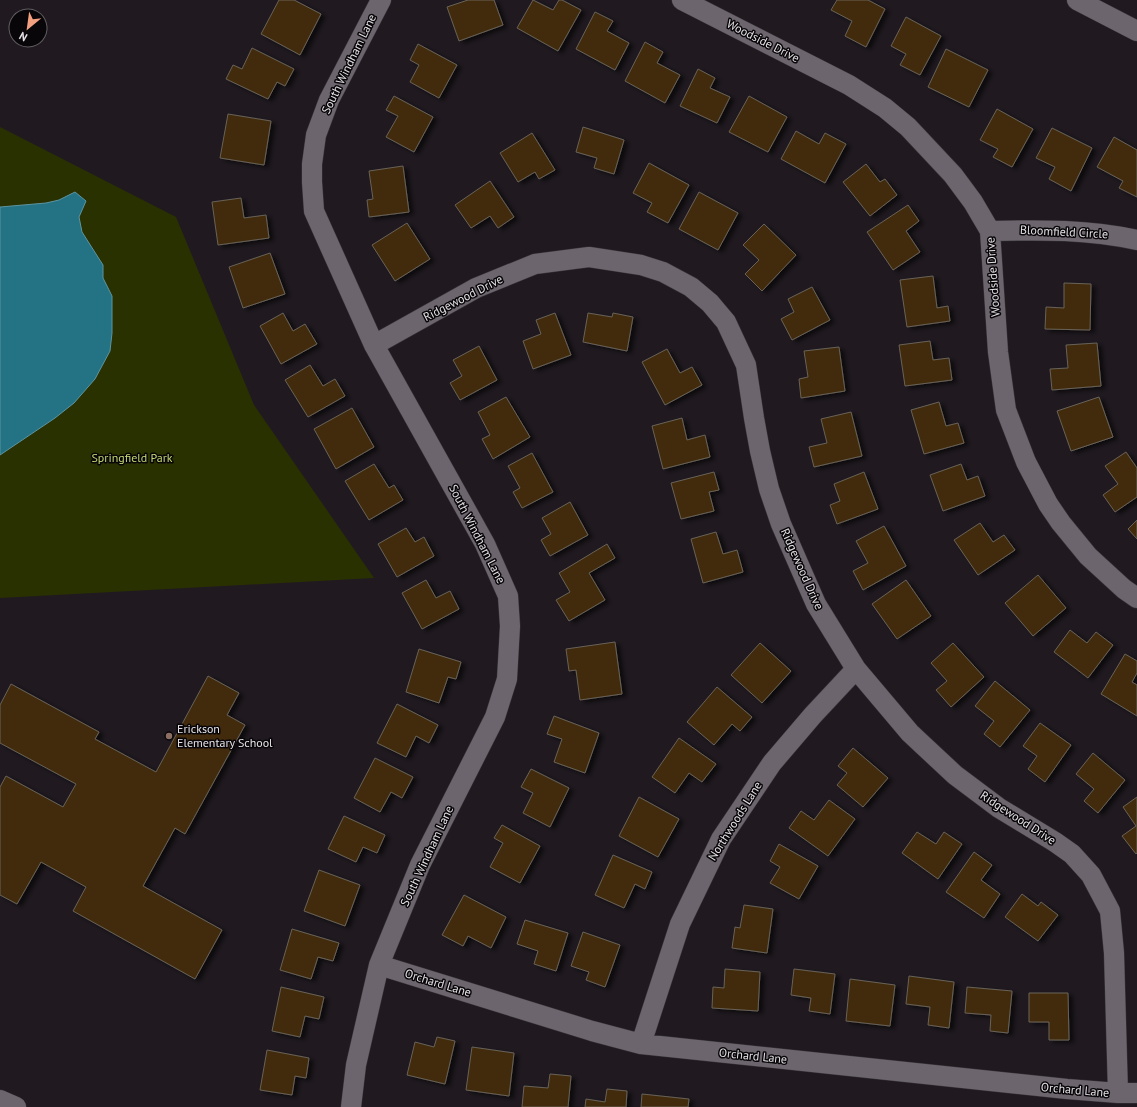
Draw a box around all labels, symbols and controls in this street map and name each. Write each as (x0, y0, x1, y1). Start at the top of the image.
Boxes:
north arrow (8, 8, 48, 48)
street label: South Windham Lane (318, 11, 379, 116)
street label: Woodside Drive (724, 16, 802, 65)
text: N (17, 29, 30, 45)
street label: Bloomfield Circle (1020, 222, 1108, 241)
street label: Woodside Drive (982, 237, 1003, 317)
street label: Ridgewood Drive (420, 271, 505, 324)
park label: Springfield Park (92, 450, 173, 465)
street label: South Windham Lane (446, 482, 509, 586)
street label: Ridgewood Drive (778, 526, 827, 612)
place label: Erickson Elementary School (177, 721, 273, 750)
marker: Erickson Elementary School (164, 731, 174, 741)
street label: Northwoods Lane (704, 778, 765, 863)
street label: Ridgewood Drive (978, 788, 1059, 848)
street label: South Windham Lane (397, 803, 456, 908)
street label: Orchard Lane (403, 965, 473, 1000)
street label: Orchard Lane (718, 1044, 788, 1067)
street label: Orchard Lane (1040, 1079, 1110, 1100)

